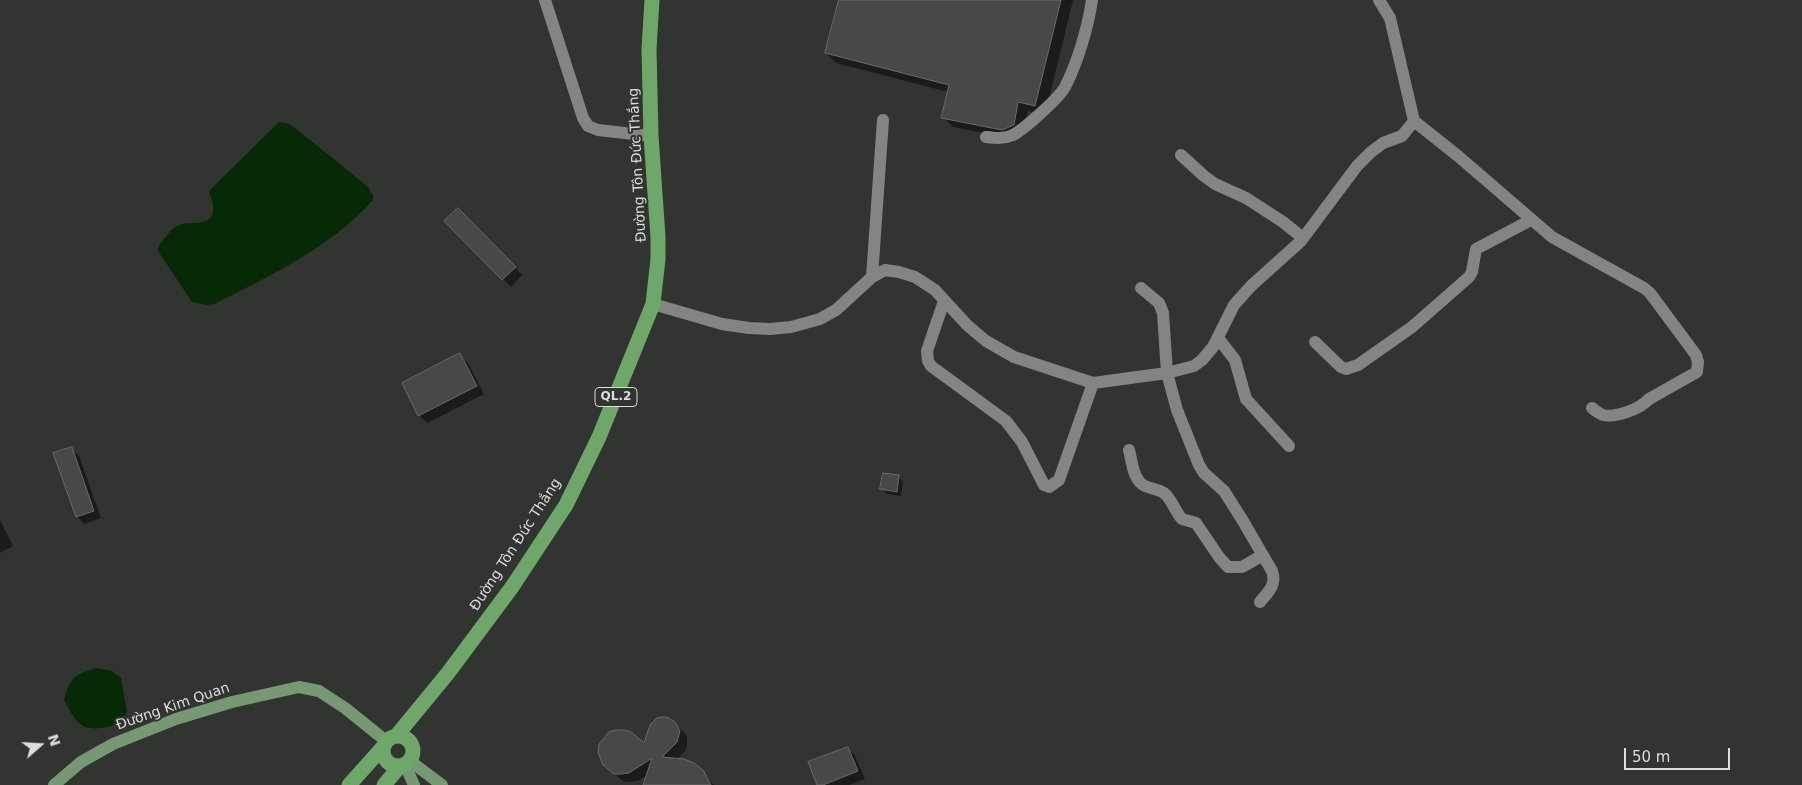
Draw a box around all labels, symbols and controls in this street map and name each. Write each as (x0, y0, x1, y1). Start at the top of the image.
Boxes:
street label: Đường Tôn Đức Thắng (626, 87, 650, 243)
road number: QL.2 (595, 388, 637, 407)
street label: Đường Tôn Đức Thắng (467, 476, 565, 614)
street label: Đường Kim Quan (114, 680, 232, 734)
north arrow (15, 720, 65, 770)
text: N (45, 732, 64, 748)
scale bar (1627, 738, 1733, 770)
text: 50 m (1632, 748, 1670, 766)

